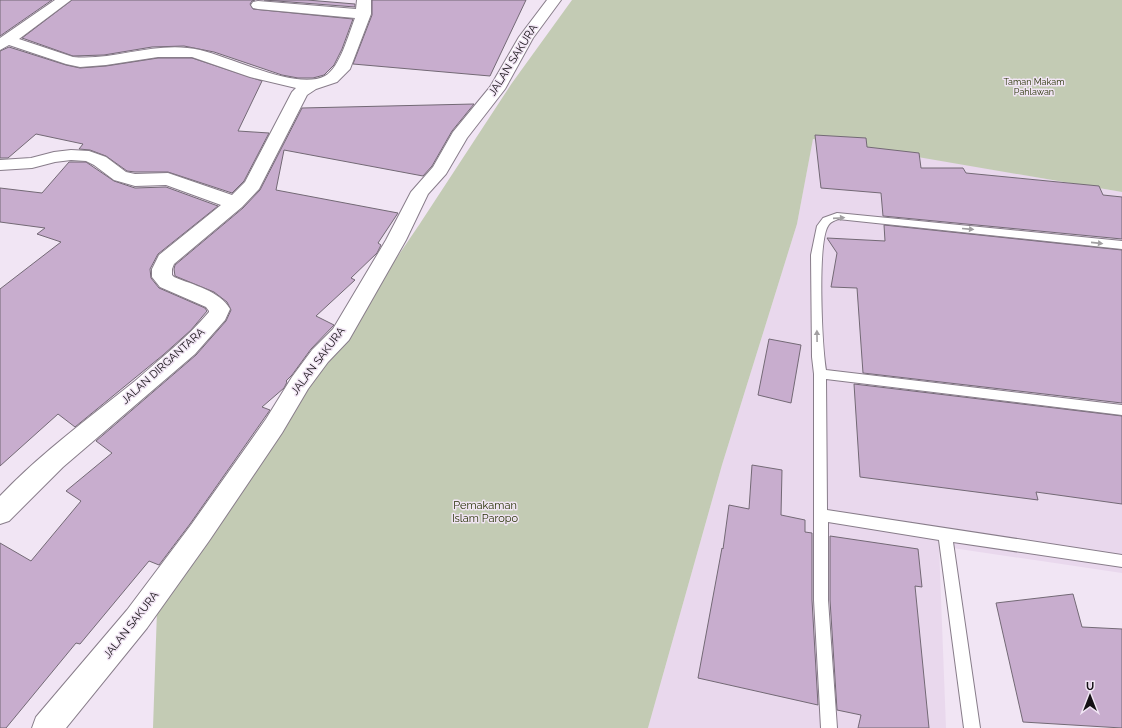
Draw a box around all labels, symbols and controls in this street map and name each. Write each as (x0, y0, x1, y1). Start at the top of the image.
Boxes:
street label: JALAN SAKURA (486, 21, 540, 98)
park label: Taman Makam Pahlawan (1004, 77, 1064, 97)
one-way arrow (833, 214, 845, 221)
one-way arrow (962, 226, 974, 232)
one-way arrow (1091, 240, 1103, 246)
street label: JALAN SAKURA (288, 324, 348, 398)
street label: JALAN DIRGANTARA (119, 325, 208, 407)
one-way arrow (814, 329, 820, 342)
park label: Pemakaman Islam Paropo (452, 499, 519, 525)
street label: JALAN SAKURA (101, 588, 162, 661)
north arrow (1070, 676, 1110, 716)
text: U (1086, 680, 1094, 693)

